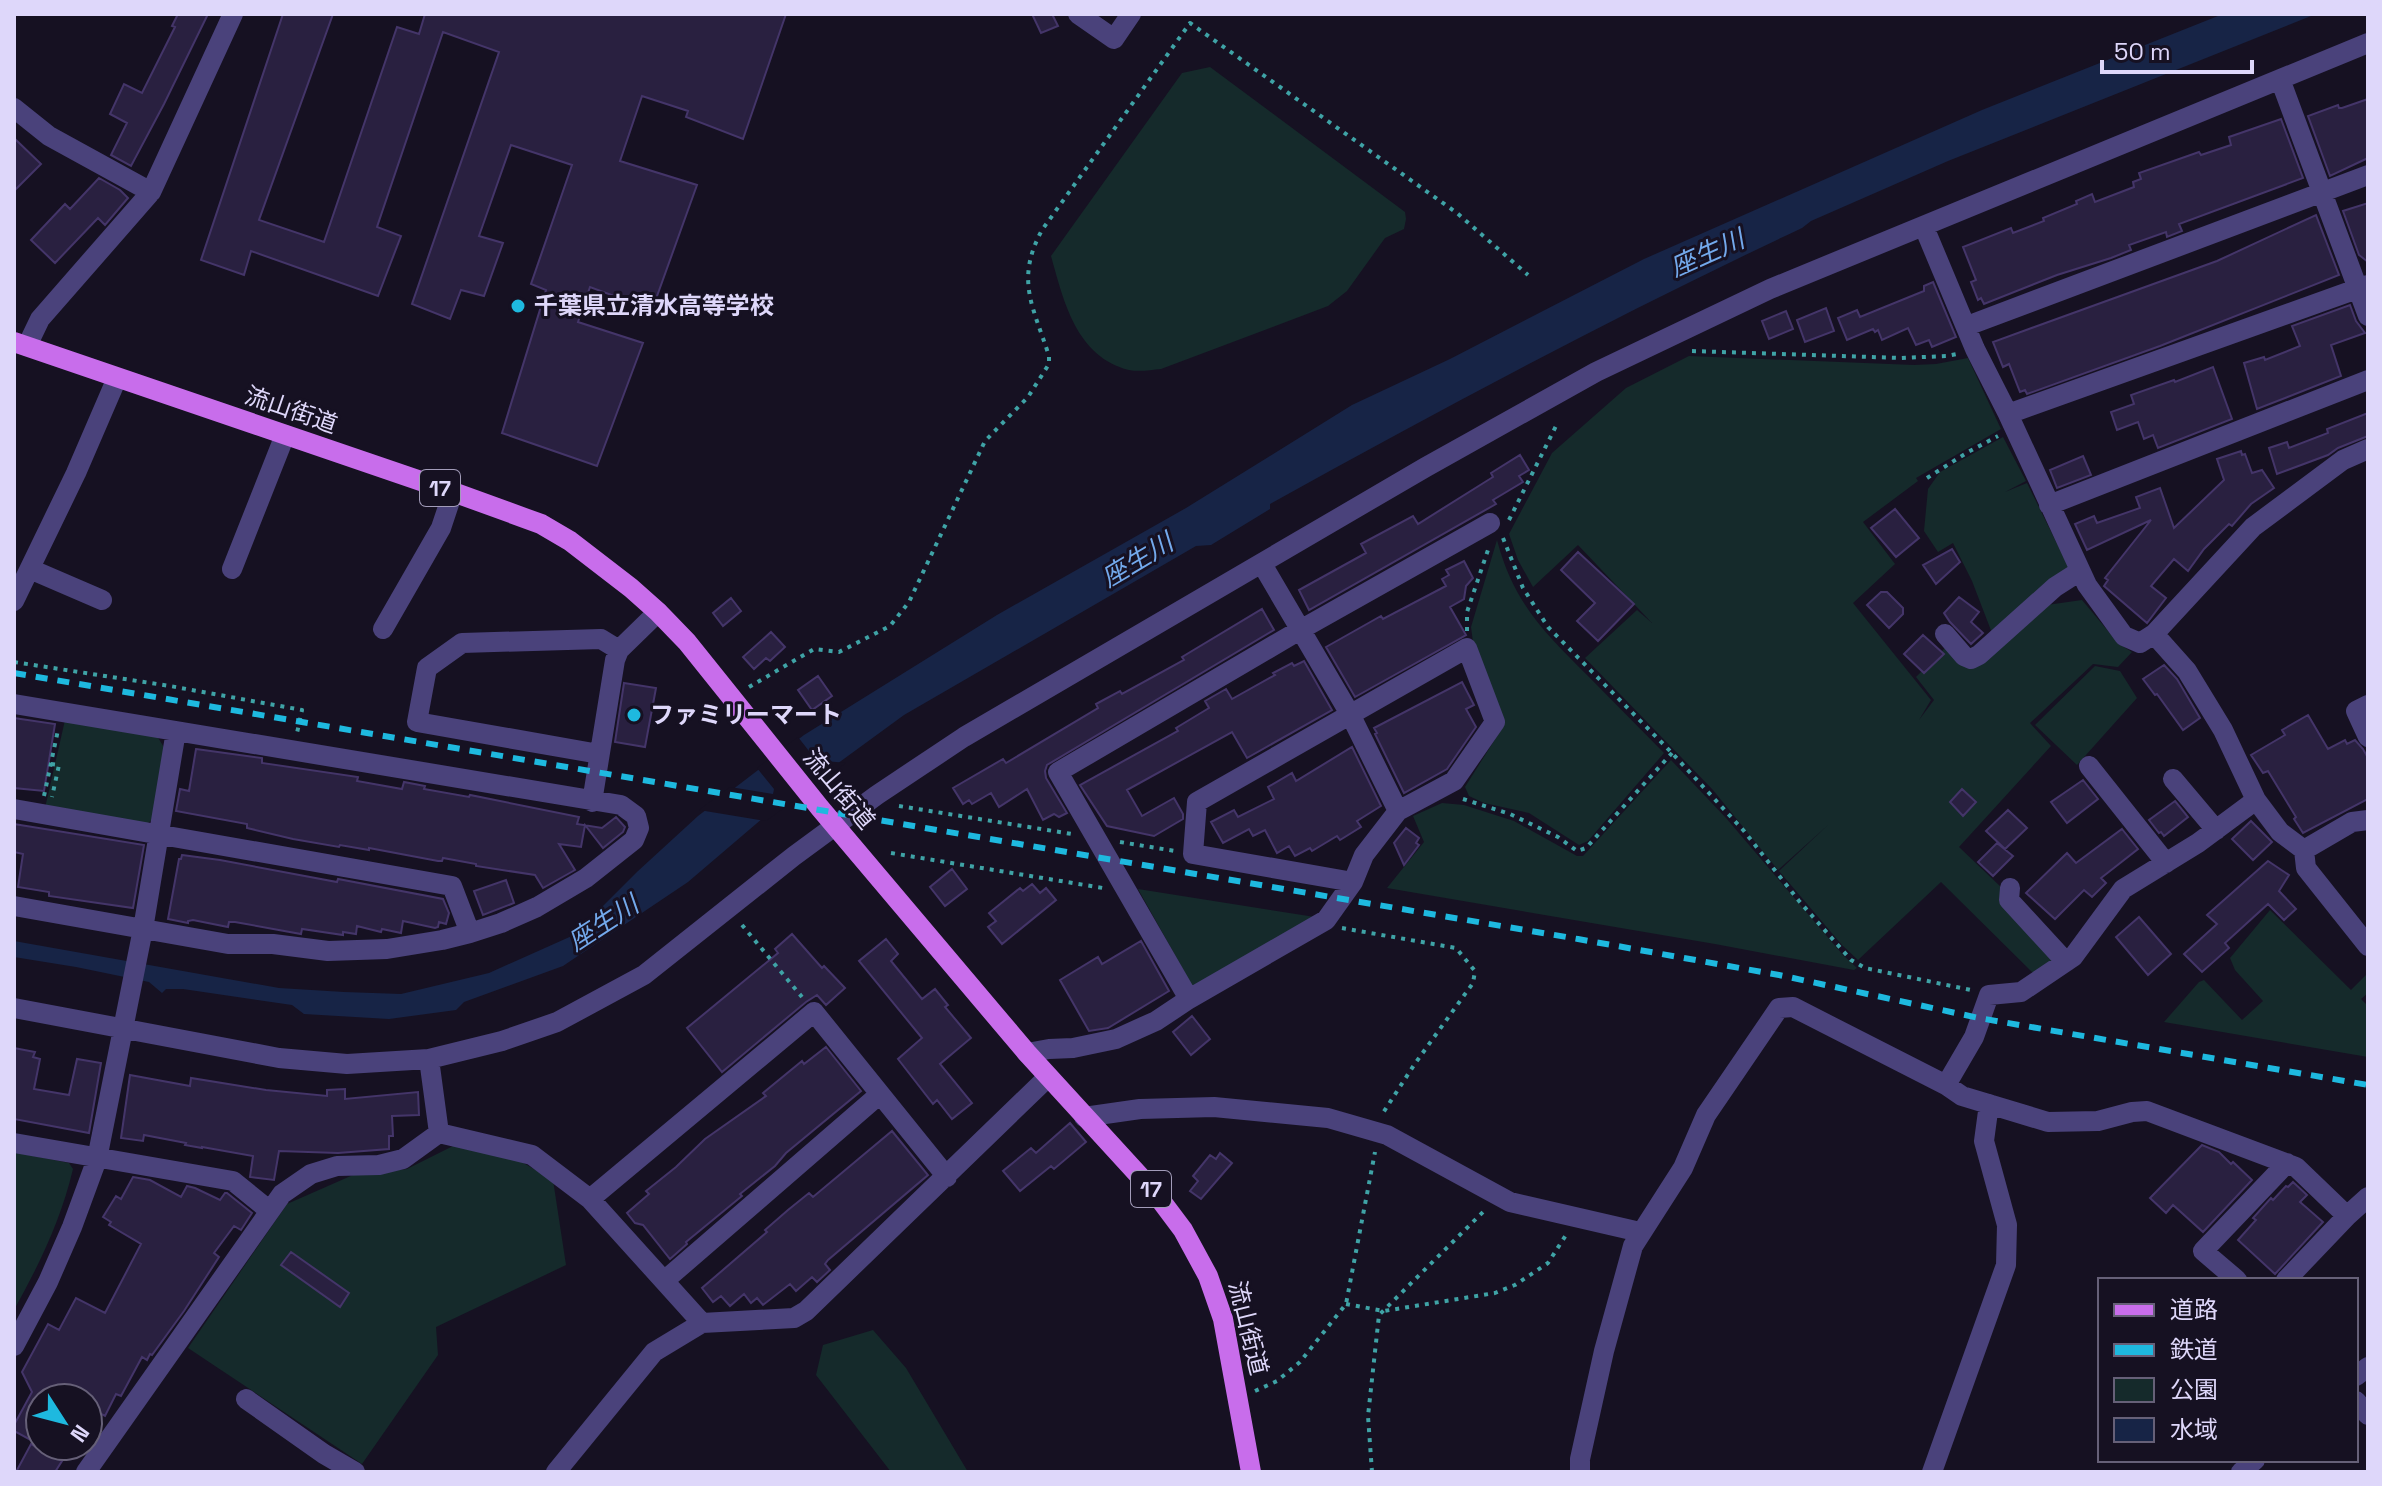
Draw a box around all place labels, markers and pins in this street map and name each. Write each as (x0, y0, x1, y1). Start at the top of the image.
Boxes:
place label: 千葉県立清水高等学校 (534, 290, 774, 321)
marker: 千葉県立清水高等学校 (509, 297, 527, 315)
place label: ファミリーマート (650, 699, 842, 730)
marker: ファミリーマート (625, 706, 643, 724)

